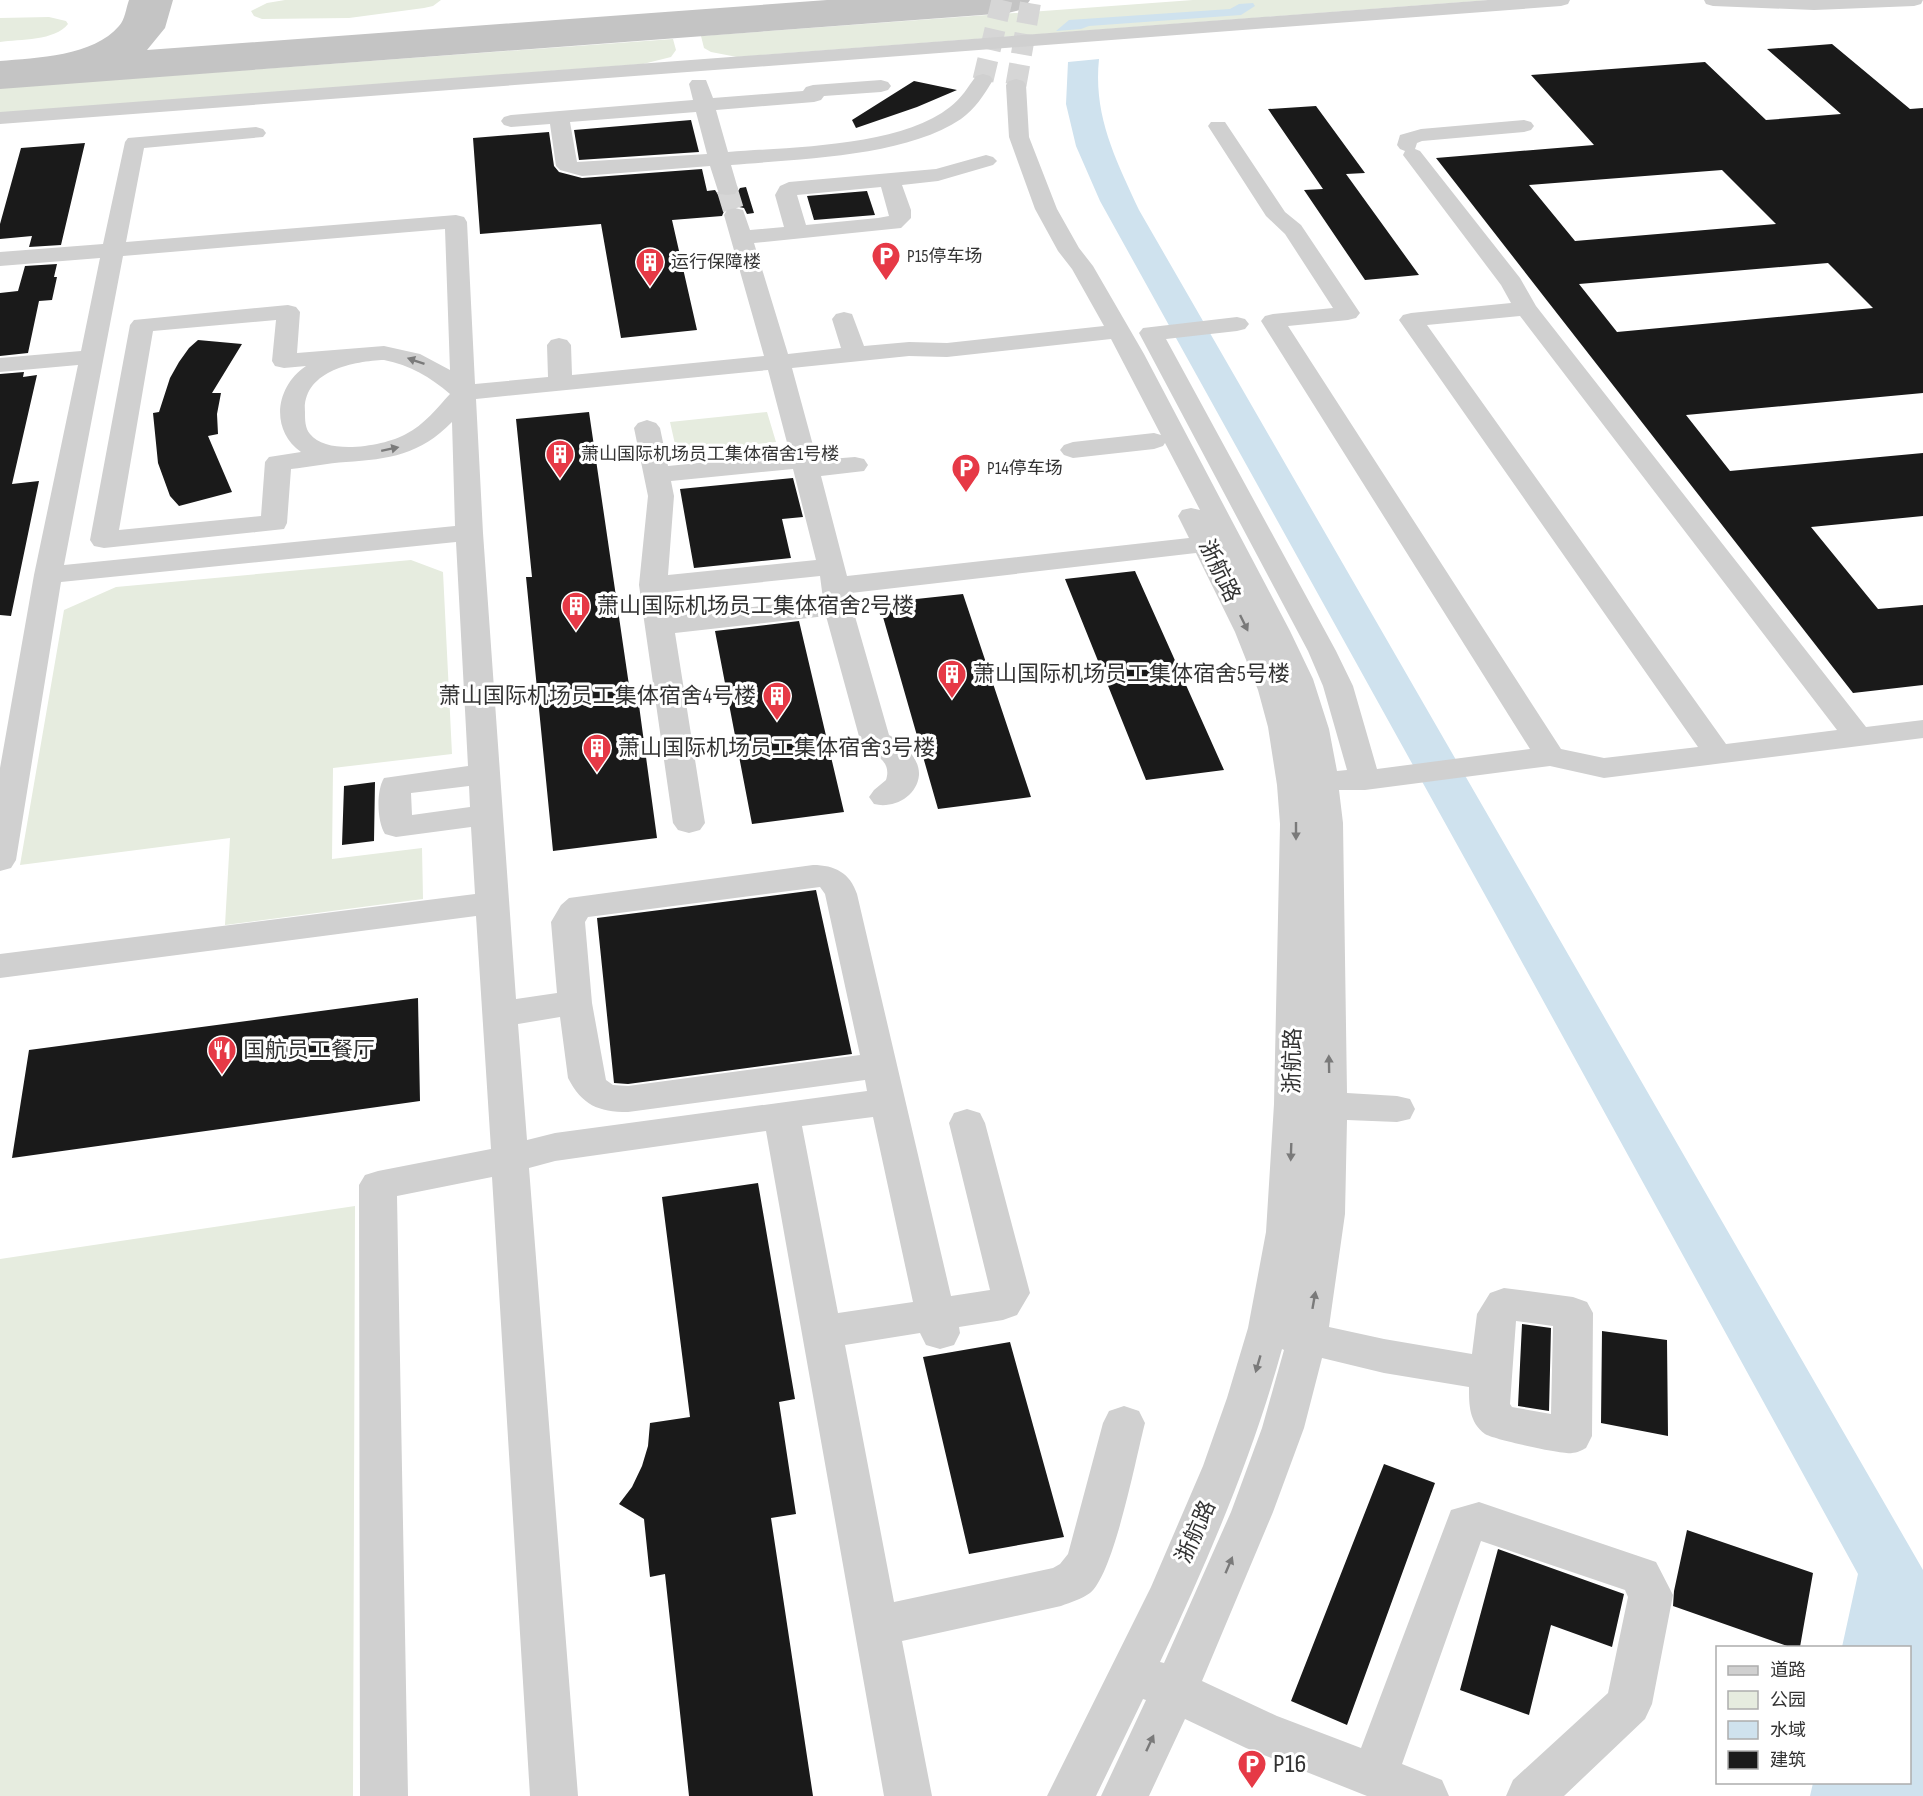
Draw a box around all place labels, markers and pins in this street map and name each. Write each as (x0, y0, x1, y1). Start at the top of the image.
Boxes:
parking icon: P15停车场 (870, 240, 902, 282)
building icon: 运行保障楼 (634, 246, 666, 288)
place label: P15停车场 (907, 246, 983, 267)
place label: 运行保障楼 (671, 252, 761, 273)
building icon: 萧山国际机场员工集体宿舍1号楼 (544, 438, 576, 480)
place label: 萧山国际机场员工集体宿舍1号楼 (581, 444, 839, 465)
parking icon: P14停车场 (950, 452, 982, 494)
place label: P14停车场 (987, 458, 1063, 479)
building icon: 萧山国际机场员工集体宿舍2号楼 (560, 590, 592, 632)
place label: 萧山国际机场员工集体宿舍2号楼 (597, 593, 914, 620)
building icon: 萧山国际机场员工集体宿舍5号楼 (936, 658, 968, 700)
place label: 萧山国际机场员工集体宿舍5号楼 (973, 661, 1290, 688)
building icon: 萧山国际机场员工集体宿舍4号楼 (761, 680, 793, 722)
place label: 萧山国际机场员工集体宿舍4号楼 (439, 683, 756, 710)
building icon: 萧山国际机场员工集体宿舍3号楼 (581, 732, 613, 774)
place label: 萧山国际机场员工集体宿舍3号楼 (618, 735, 935, 762)
restaurant icon: 国航员工餐厅 (206, 1034, 238, 1076)
place label: 国航员工餐厅 (243, 1037, 375, 1064)
parking icon: P16 (1236, 1748, 1268, 1790)
place label: P16 (1273, 1748, 1306, 1780)

